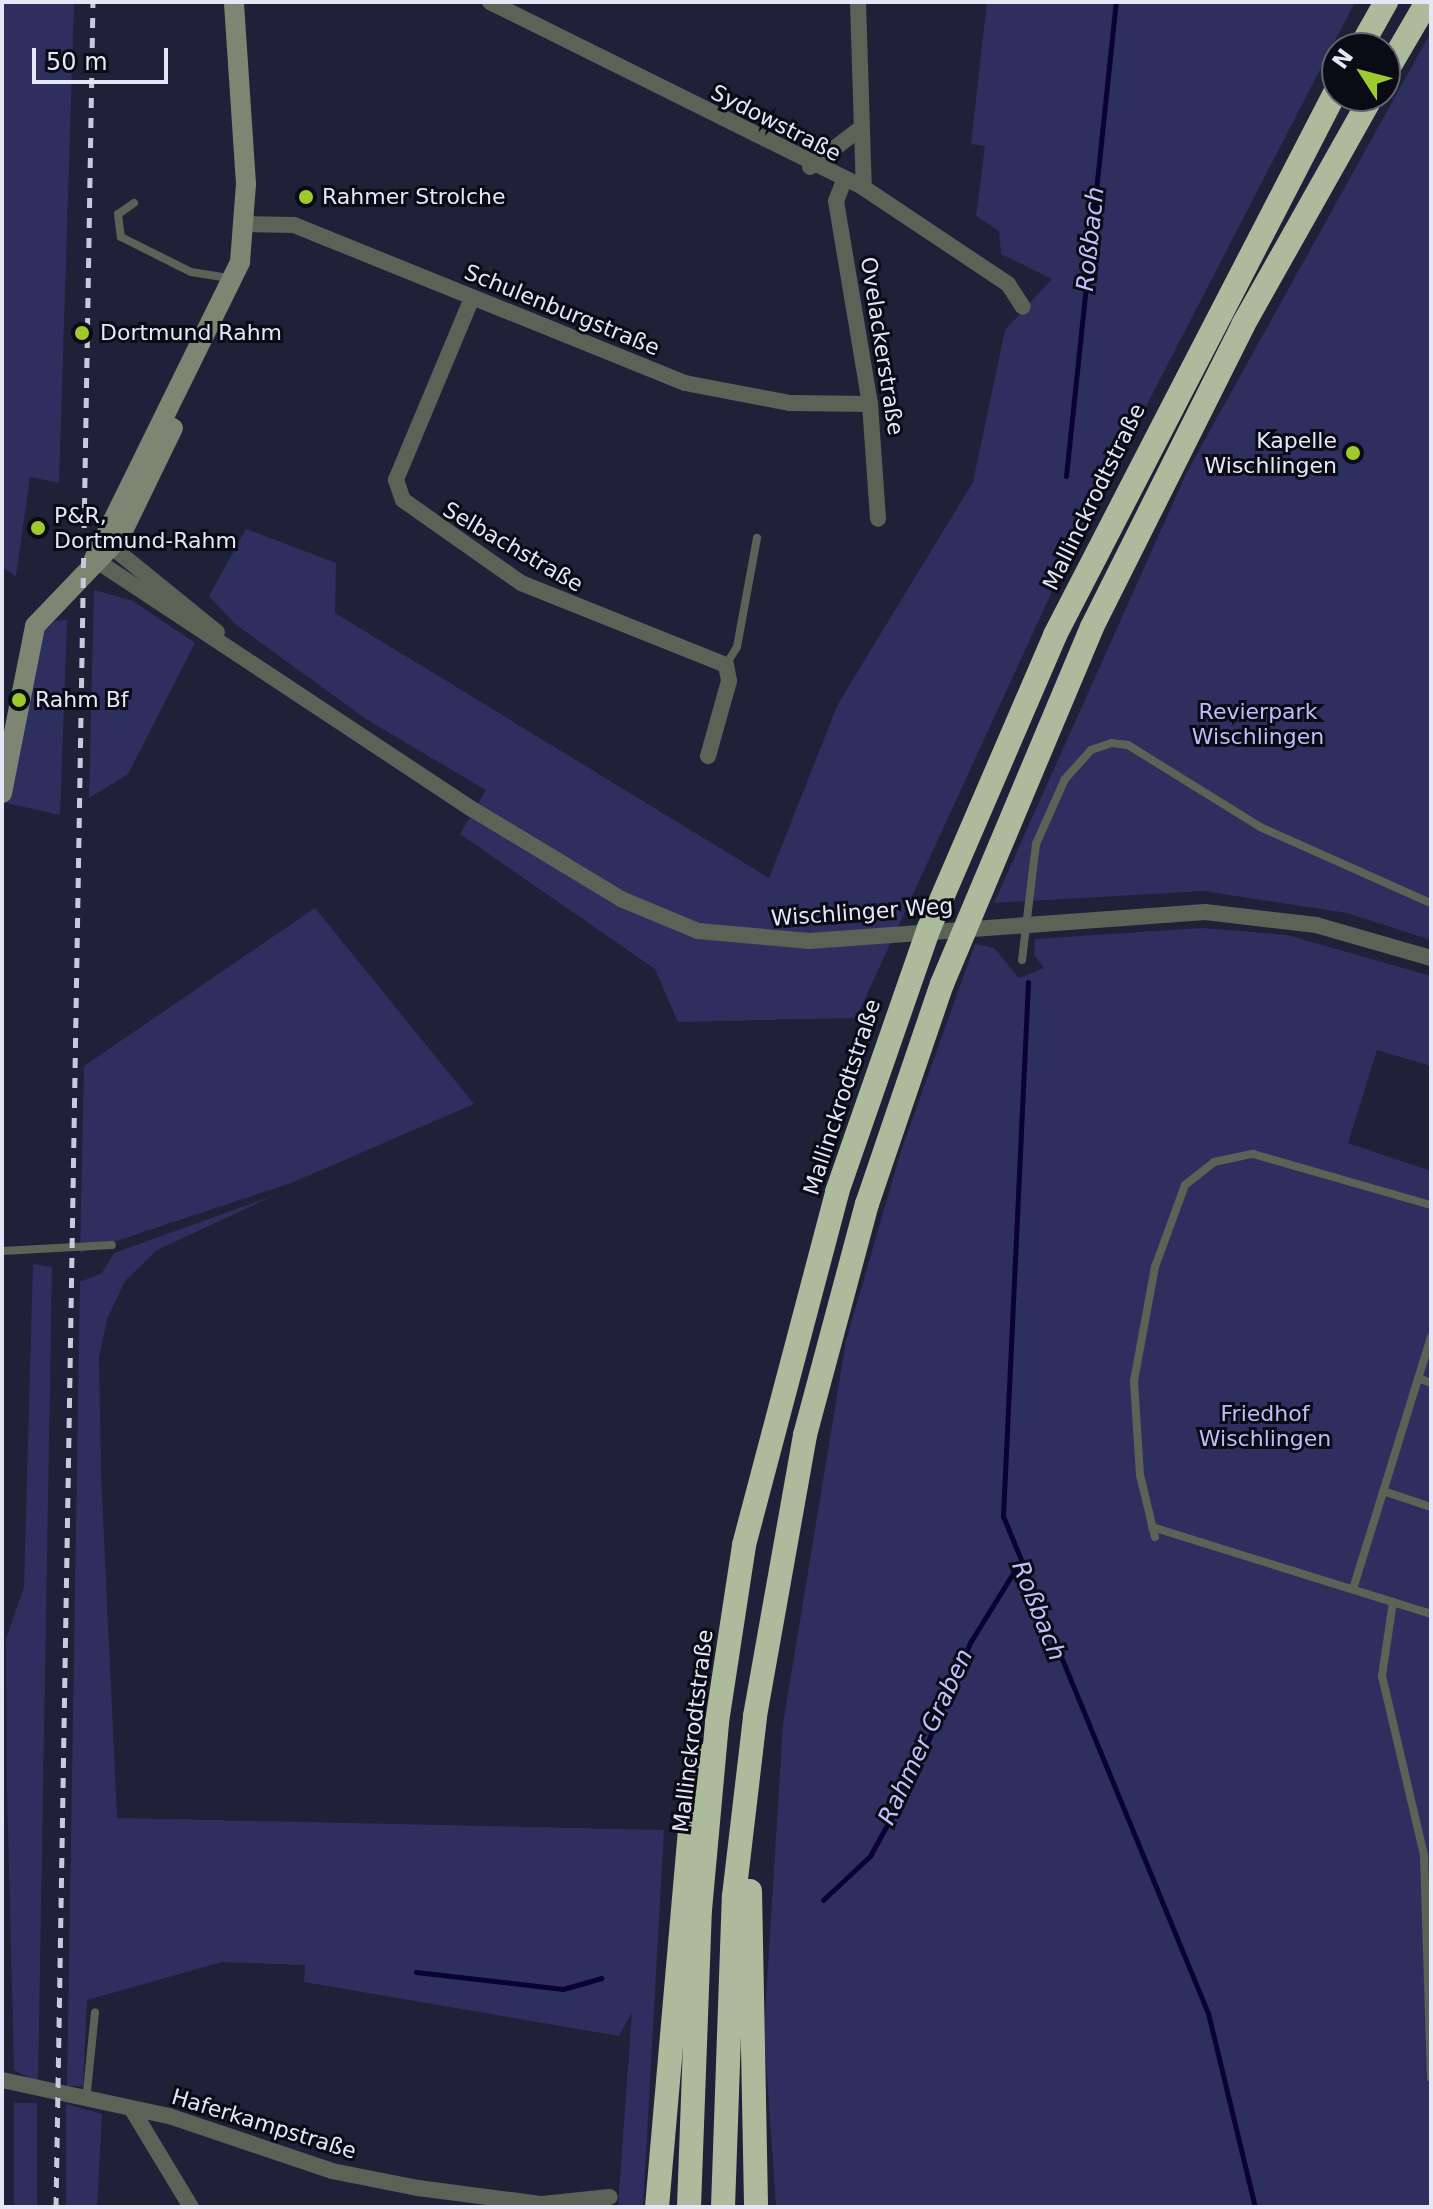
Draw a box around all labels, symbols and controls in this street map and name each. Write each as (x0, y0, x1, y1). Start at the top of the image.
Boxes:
scale bar (36, 32, 172, 82)
north arrow (1321, 32, 1401, 112)
text: N (1327, 44, 1358, 74)
text: 50 m (46, 48, 108, 76)
street label: Sydowstraße (707, 79, 845, 167)
place label: Rahmer Strolche (322, 184, 506, 210)
water label: Roßbach (1071, 185, 1111, 293)
marker: Rahmer Strolche (297, 188, 315, 206)
street label: Ovelackerstraße (855, 255, 909, 437)
street label: Schulenburgstraße (461, 259, 663, 361)
place label: Dortmund Rahm (100, 320, 282, 346)
marker: Dortmund Rahm (71, 322, 93, 344)
street label: Mallinckrodtstraße (1037, 399, 1151, 595)
place label: Kapelle Wischlingen (1205, 427, 1337, 478)
marker: Kapelle Wischlingen (1344, 444, 1362, 462)
street label: Selbachstraße (438, 496, 588, 598)
place label: P&R, Dortmund-Rahm (54, 502, 237, 554)
marker: P&R, Dortmund-Rahm (29, 519, 47, 537)
place label: Rahm Bf (35, 687, 128, 713)
marker: Rahm Bf (10, 691, 28, 709)
park label: Revierpark Wischlingen (1192, 698, 1324, 750)
street label: Wischlinger Weg (770, 892, 954, 932)
street label: Mallinckrodtstraße (798, 996, 886, 1198)
park label: Friedhof Wischlingen (1199, 1400, 1331, 1452)
water label: Roßbach (1005, 1557, 1071, 1665)
street label: Mallinckrodtstraße (667, 1628, 719, 1834)
water label: Rahmer Graben (873, 1645, 979, 1829)
street label: Haferkampstraße (169, 2083, 359, 2165)

